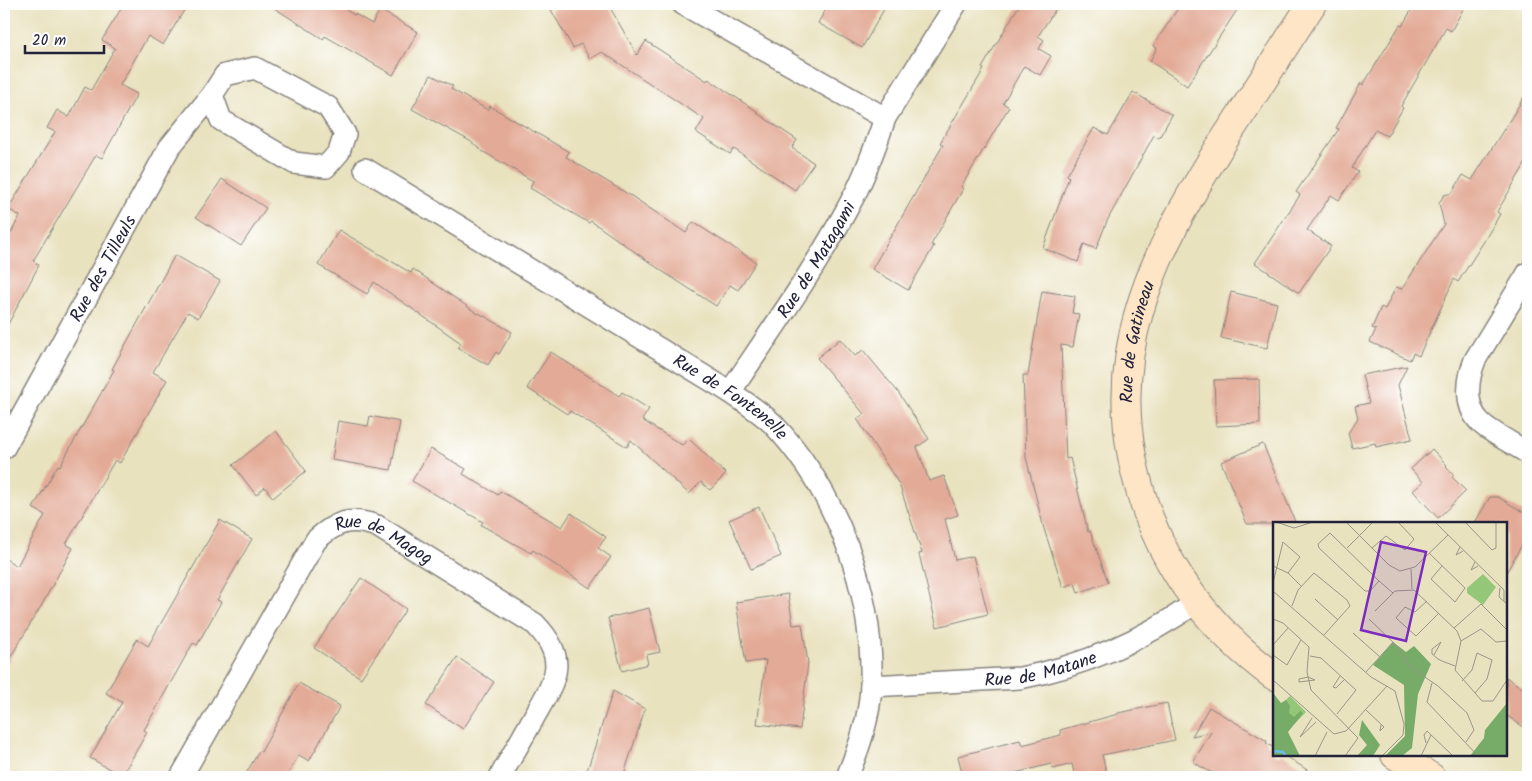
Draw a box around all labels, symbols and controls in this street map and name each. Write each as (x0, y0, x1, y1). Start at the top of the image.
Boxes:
scale bar (25, 22, 104, 54)
text: 20 m (32, 29, 66, 53)
street label: Rue de Matagami (771, 196, 865, 325)
street label: Rue des Tilleuls (63, 210, 145, 328)
street label: Rue de Gatineau (1113, 277, 1164, 403)
street label: Rue de Fontenelle (667, 347, 794, 447)
street label: Rue de Magog (331, 508, 438, 573)
inset map (1273, 522, 1507, 756)
street label: Rue de Matane (984, 644, 1102, 696)

